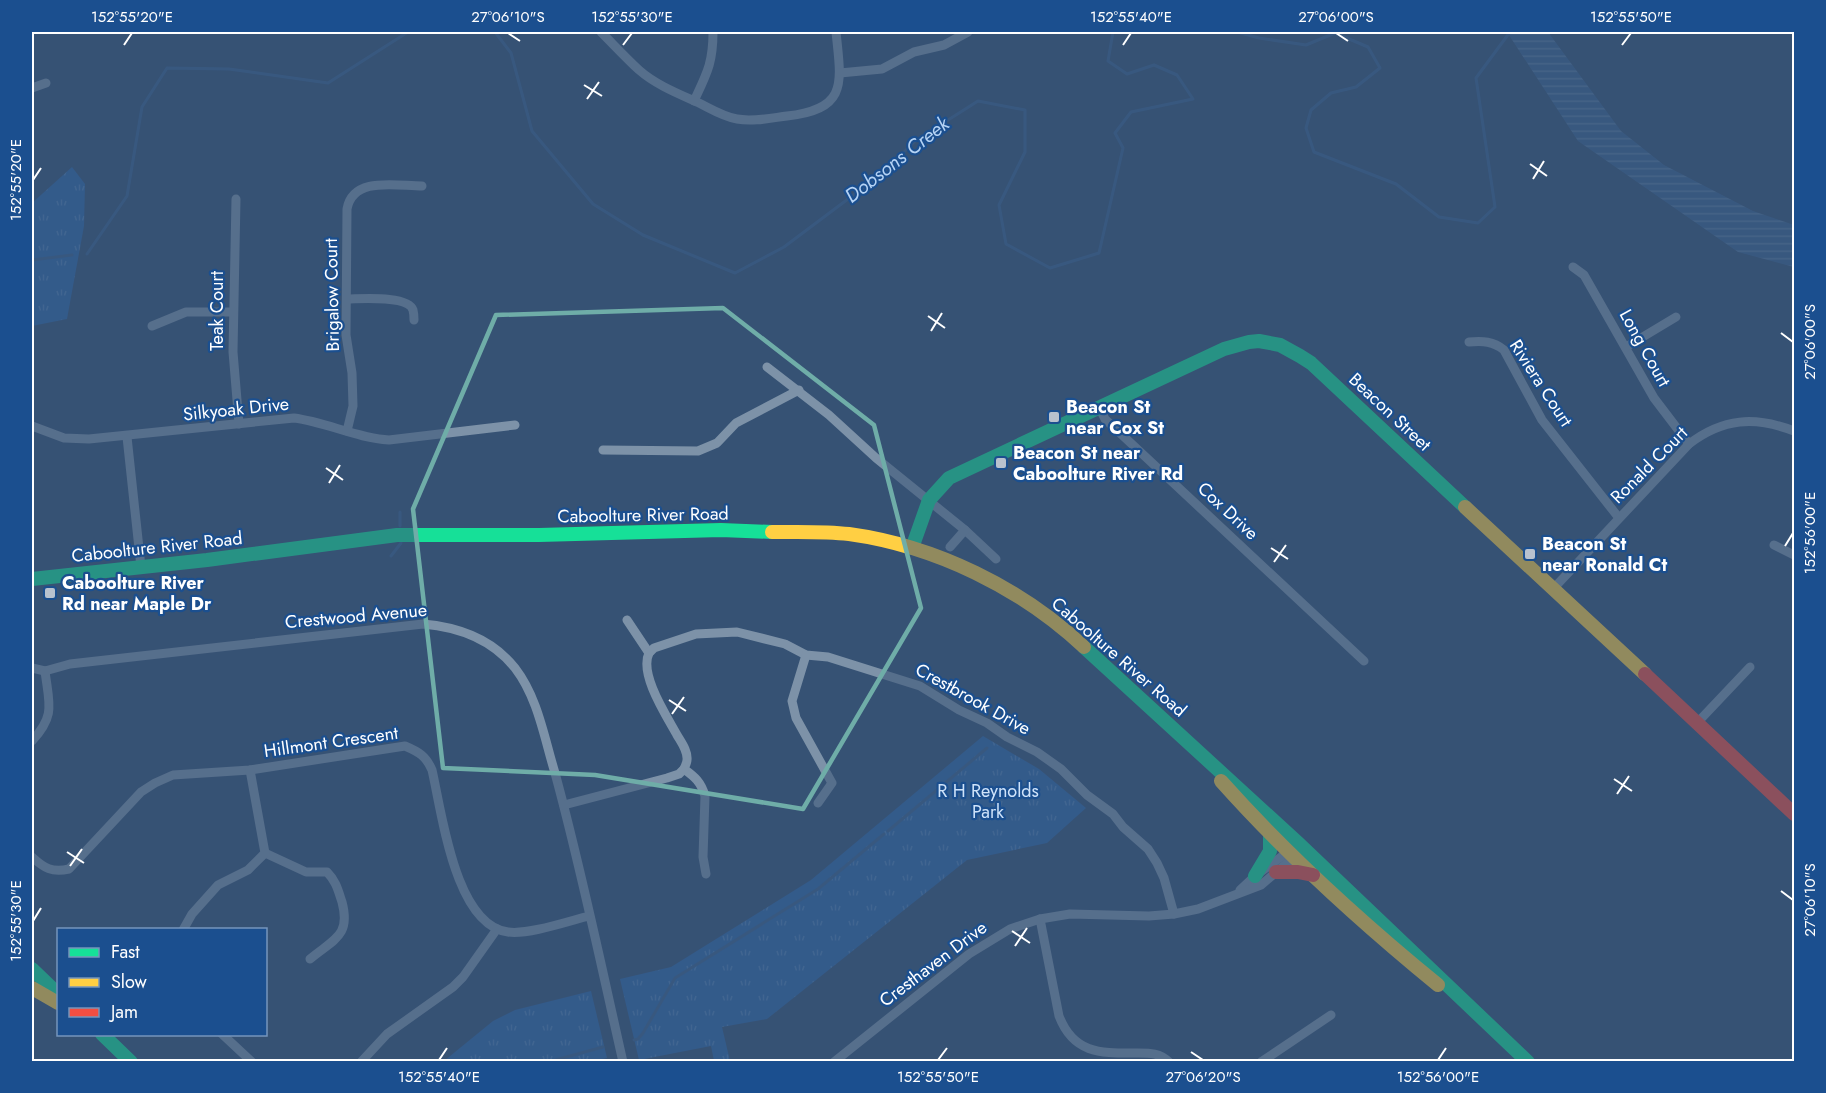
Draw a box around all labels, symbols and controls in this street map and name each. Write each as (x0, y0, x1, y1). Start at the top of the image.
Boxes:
text: 152°55'20"E (91, 6, 173, 28)
text: 27°06'10"S (471, 6, 545, 28)
text: 152°55'30"E (591, 6, 673, 28)
text: 152°55'40"E (1090, 6, 1172, 28)
text: 27°06'00"S (1298, 6, 1374, 28)
text: 152°55'50"E (1590, 6, 1672, 28)
water label: Dobsons Creek (839, 109, 957, 210)
text: 152°55'20"E (5, 139, 27, 221)
street label: Brigalow Court (318, 237, 346, 352)
street label: Teak Court (204, 270, 230, 351)
street label: Long Court (1613, 304, 1677, 392)
text: 27°06'00"S (1799, 304, 1821, 380)
street label: Riviera Court (1503, 334, 1579, 432)
street label: Beacon Street (1343, 367, 1437, 458)
street label: Silkyoak Drive (182, 391, 290, 427)
place label: Beacon St near Cox St (1066, 394, 1164, 441)
marker: Beacon St near Cox St (1047, 410, 1061, 424)
street label: Ronald Court (1604, 420, 1694, 510)
place label: Beacon St near Caboolture River Rd (1013, 440, 1183, 487)
marker: Beacon St near Caboolture River Rd (994, 456, 1008, 470)
street label: Cox Drive (1192, 476, 1264, 546)
text: 152°56'00"E (1799, 492, 1821, 574)
street label: Caboolture River Road (557, 501, 729, 529)
street label: Caboolture River Road (70, 525, 244, 569)
place label: Beacon St near Ronald Ct (1542, 531, 1667, 578)
marker: Beacon St near Ronald Ct (1523, 547, 1537, 561)
place label: Caboolture River Rd near Maple Dr (62, 570, 212, 617)
marker: Caboolture River Rd near Maple Dr (43, 586, 57, 600)
street label: Caboolture River Road (1046, 591, 1192, 723)
street label: Crestwood Avenue (284, 597, 428, 635)
street label: Crestbrook Drive (911, 657, 1035, 741)
street label: Hillmont Crescent (262, 720, 400, 764)
park label: R H Reynolds Park (937, 778, 1039, 825)
text: 27°06'10"S (1799, 863, 1821, 937)
text: 152°55'30"E (5, 880, 27, 962)
street label: Cresthaven Drive (874, 915, 992, 1013)
legend (57, 928, 267, 1036)
text: Fast (111, 939, 140, 965)
text: Slow (111, 969, 148, 995)
text: Jam (109, 999, 138, 1025)
text: 152°55'40"E (398, 1066, 480, 1088)
text: 152°55'50"E (897, 1066, 979, 1088)
text: 27°06'20"S (1165, 1066, 1241, 1088)
text: 152°56'00"E (1397, 1066, 1479, 1088)

